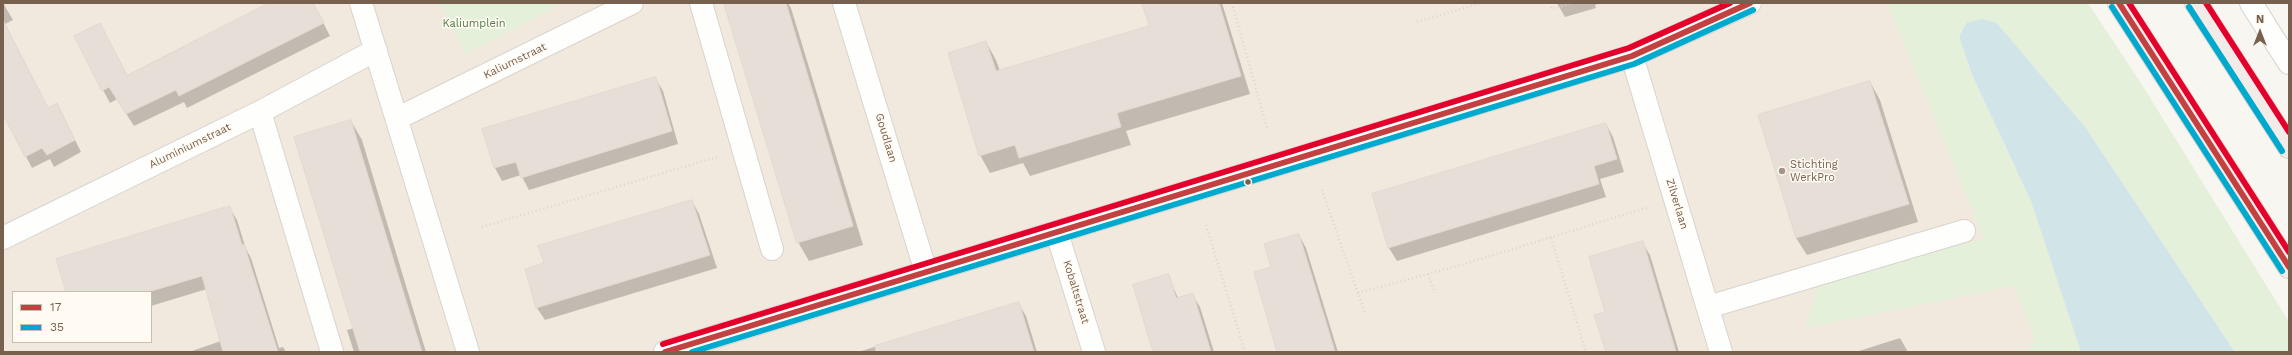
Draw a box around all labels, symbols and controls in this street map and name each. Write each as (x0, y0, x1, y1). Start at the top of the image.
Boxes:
north arrow (2240, 12, 2280, 52)
text: N (2256, 13, 2264, 26)
park label: Kaliumplein (442, 17, 506, 31)
street label: Kaliumstraat (481, 40, 549, 82)
street label: Goudlaan (872, 112, 900, 164)
street label: Aluminiumstraat (147, 120, 233, 172)
place label: Stichting WerkPro (1790, 158, 1838, 184)
marker: Stichting WerkPro (1777, 166, 1787, 176)
unlabelled marker (1243, 177, 1253, 187)
street label: Zilverlaan (1663, 177, 1691, 231)
street label: Kobaltstraat (1060, 259, 1092, 325)
legend (12, 291, 152, 343)
text: 17 (50, 300, 61, 314)
text: 35 (50, 320, 64, 334)

